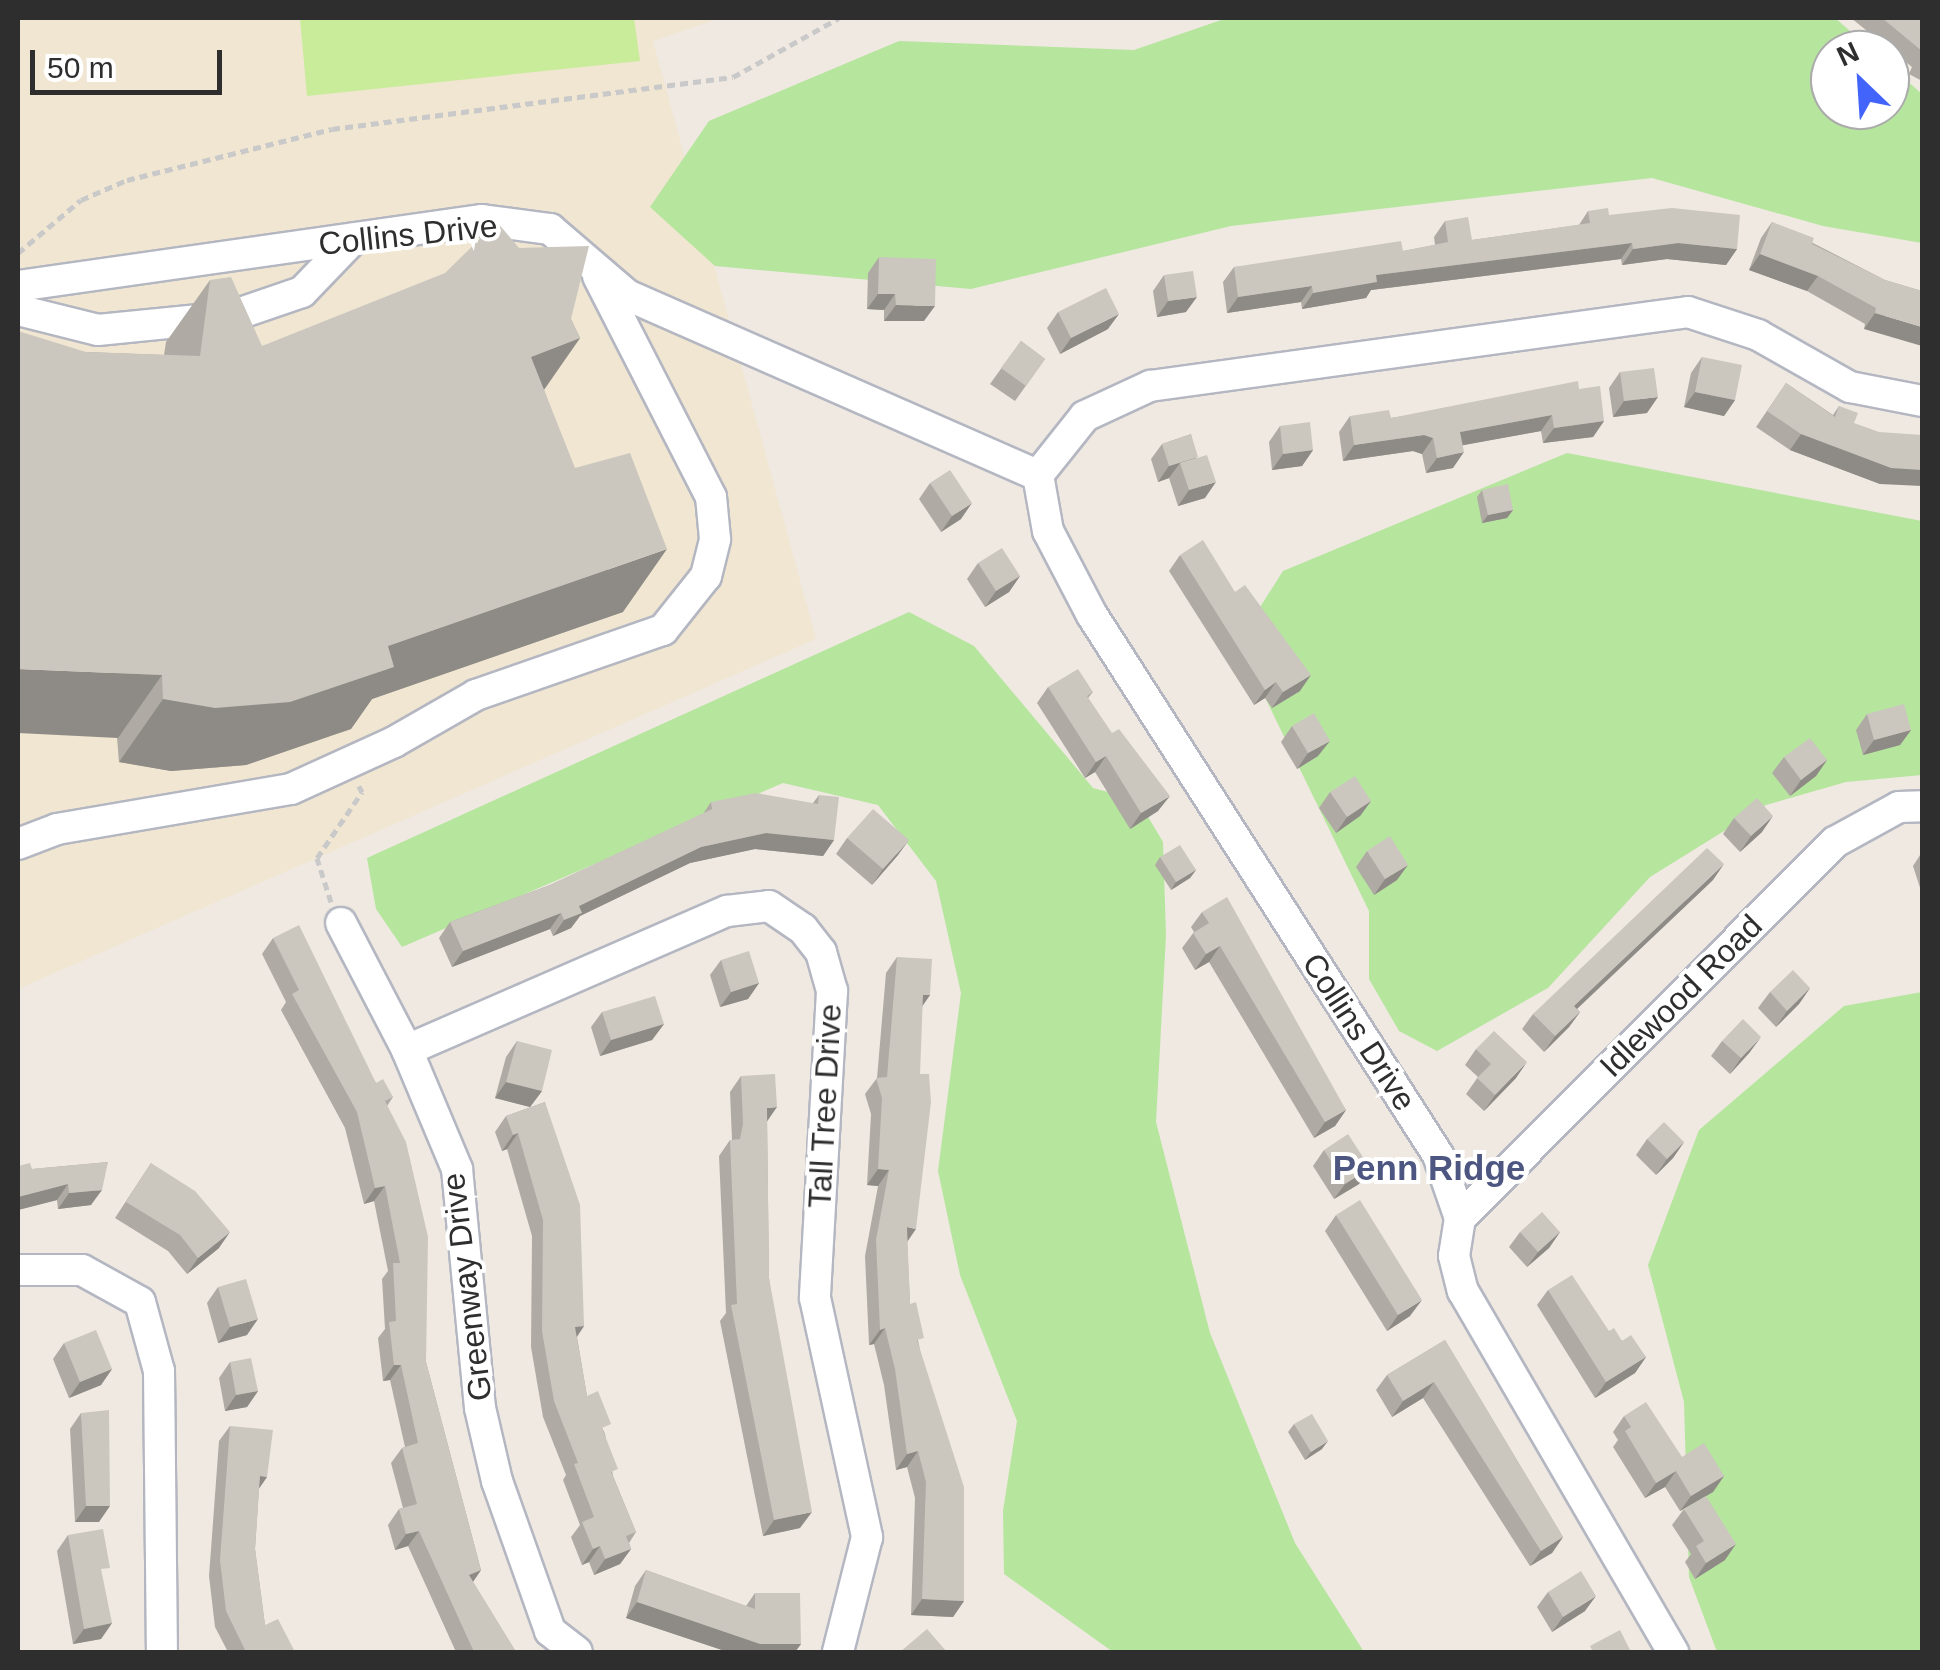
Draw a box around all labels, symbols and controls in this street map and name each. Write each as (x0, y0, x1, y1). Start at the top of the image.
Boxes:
scale bar (35, 30, 228, 92)
north arrow (1810, 30, 1910, 130)
text: N (1832, 36, 1864, 72)
text: 50 m (47, 51, 114, 84)
street label: Collins Drive (317, 207, 499, 263)
street label: Idlewood Road (1592, 907, 1770, 1085)
street label: Collins Drive (1294, 946, 1424, 1118)
street label: Tall Tree Drive (800, 1003, 850, 1209)
district label: Penn Ridge (1333, 1147, 1525, 1189)
street label: Greenway Drive (434, 1171, 500, 1403)

